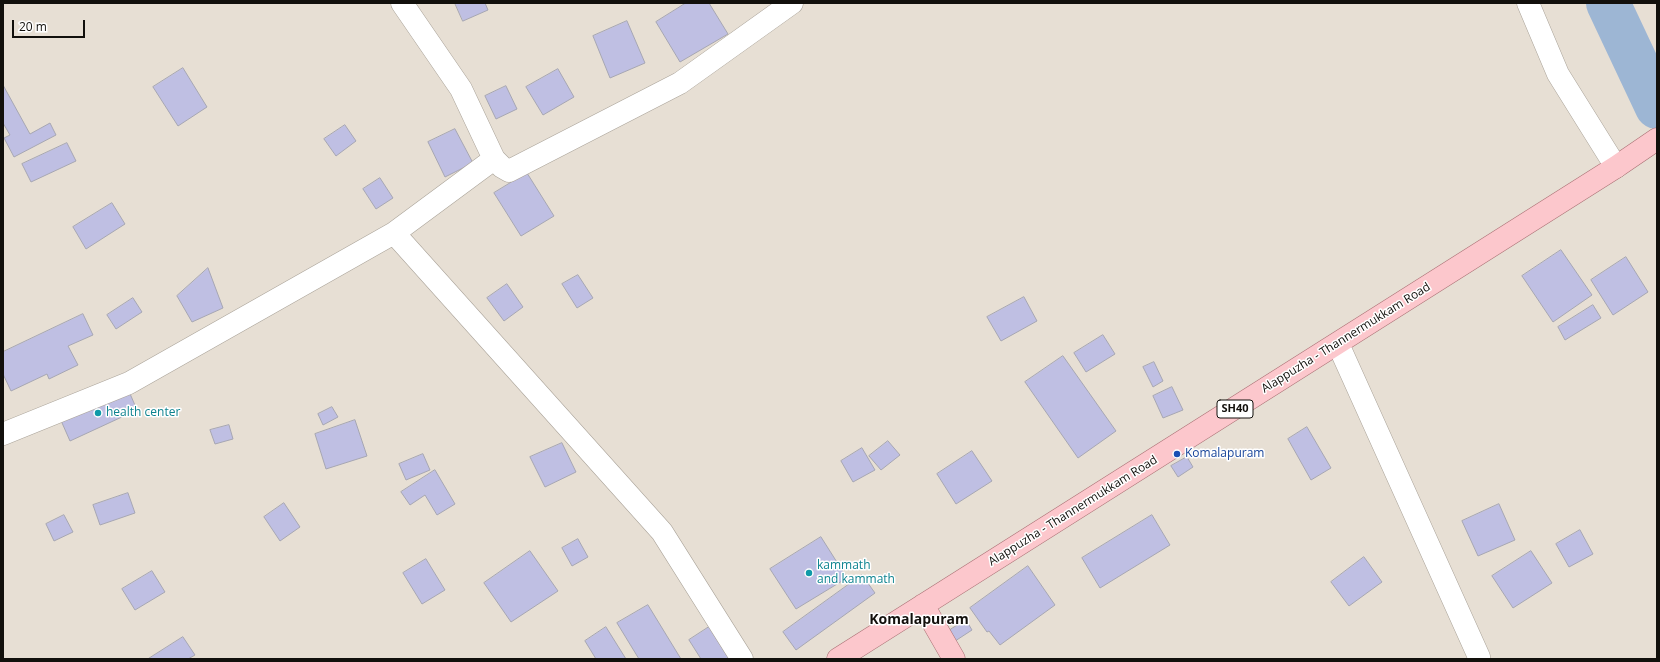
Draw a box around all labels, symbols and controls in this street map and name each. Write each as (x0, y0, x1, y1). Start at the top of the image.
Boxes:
scale bar (14, 12, 87, 38)
text: 20 m (19, 18, 47, 35)
street label: Alappuzha - Thannermukkam Road (1259, 280, 1433, 396)
road number: SH40 (1217, 400, 1253, 418)
place label: health center (106, 406, 180, 420)
marker: health center (93, 408, 103, 418)
place label: Komalapuram (1185, 447, 1264, 461)
marker: Komalapuram (1172, 449, 1182, 459)
street label: Alappuzha - Thannermukkam Road (986, 453, 1160, 569)
place label: kammath and kammath (817, 559, 895, 587)
marker: kammath and kammath (804, 568, 814, 578)
district label: Komalapuram (869, 612, 969, 628)

